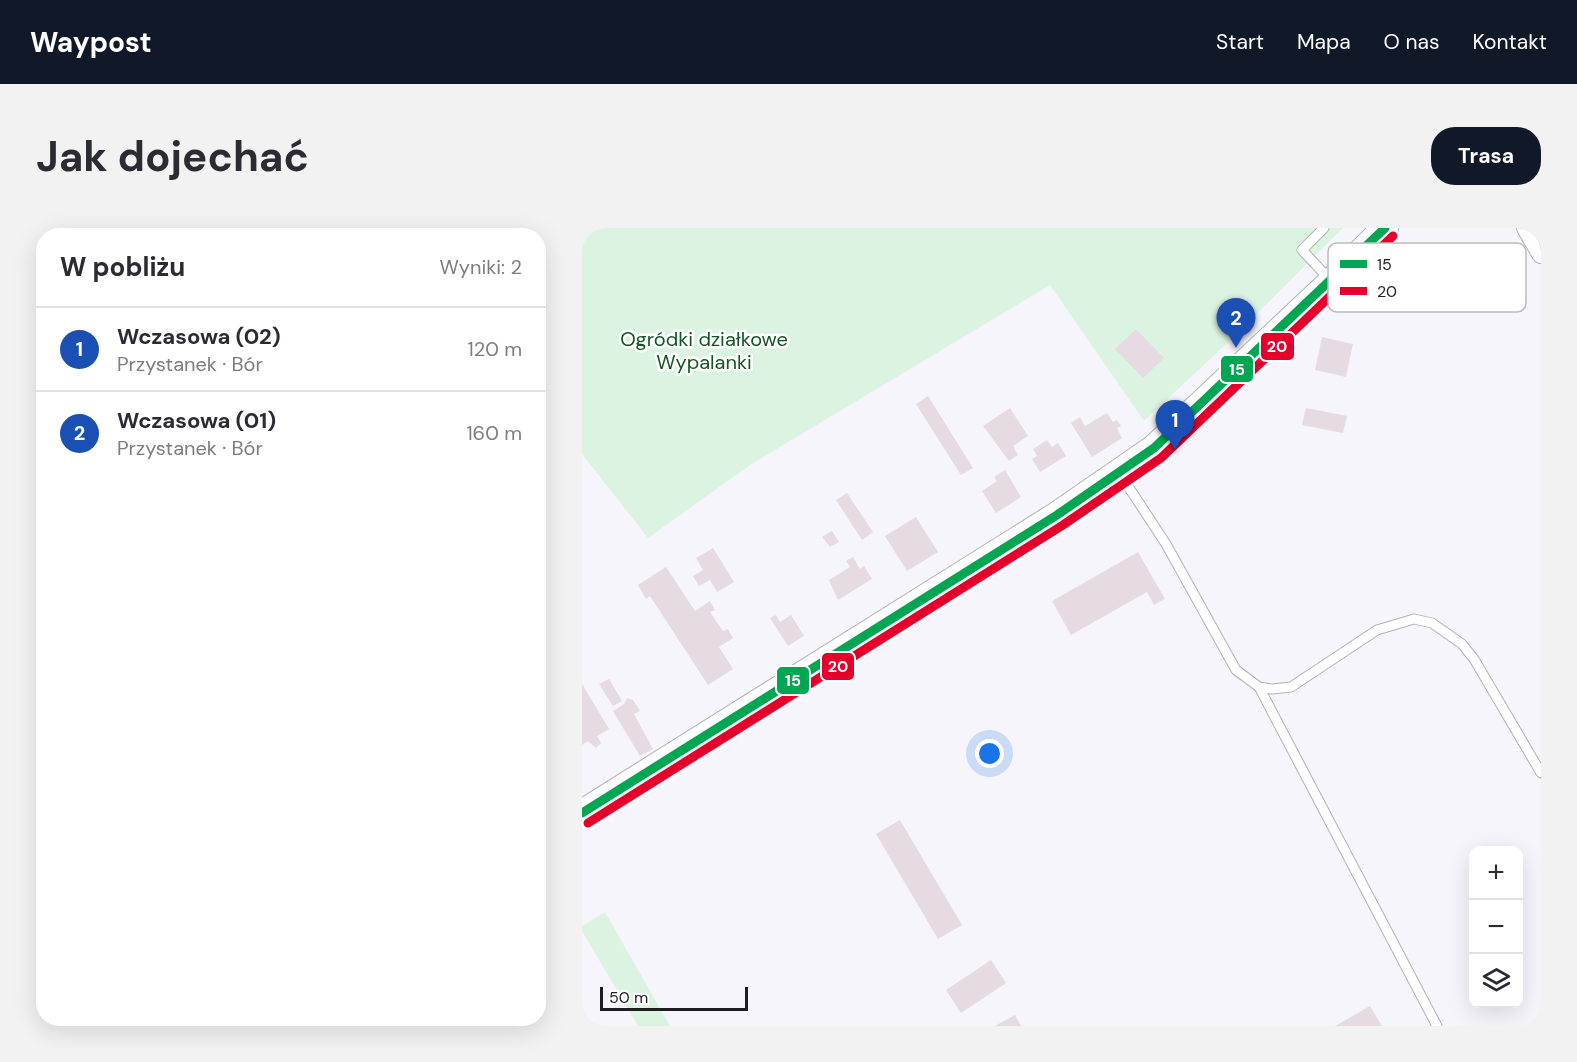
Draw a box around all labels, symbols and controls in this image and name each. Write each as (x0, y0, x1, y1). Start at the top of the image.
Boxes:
text: Waypost (30, 24, 152, 61)
text: Start (1216, 28, 1264, 56)
text: Mapa (1297, 28, 1351, 56)
text: O nas (1384, 28, 1439, 56)
text: Kontakt (1472, 28, 1547, 56)
button: Trasa (1431, 127, 1541, 185)
text: Jak dojechać (36, 129, 309, 184)
legend (1328, 243, 1526, 312)
text: W pobliżu (60, 250, 185, 284)
text: Wyniki: 2 (439, 254, 522, 280)
text: 15 (1377, 254, 1392, 275)
text: 20 (1377, 281, 1397, 302)
pin: 2 (1216, 298, 1256, 348)
text: Wczasowa (02) (117, 322, 281, 351)
park label: Ogródki działkowe Wypalanki (620, 326, 788, 375)
line badge: 20 (1260, 332, 1295, 361)
text: 1 (76, 336, 83, 362)
text: 120 m (468, 336, 522, 362)
text: 20 (1267, 336, 1287, 357)
text: Przystanek · Bór (117, 351, 263, 377)
line badge: 15 (1220, 355, 1254, 383)
text: 15 (1229, 359, 1245, 380)
pin: 1 (1156, 400, 1194, 450)
text: Wczasowa (01) (117, 406, 276, 435)
text: 2 (74, 420, 85, 446)
text: 160 m (466, 420, 522, 446)
text: Przystanek · Bór (117, 435, 263, 461)
line badge: 20 (821, 652, 855, 681)
text: 20 (828, 656, 848, 677)
line badge: 15 (776, 666, 810, 695)
text: 15 (785, 670, 801, 691)
your location (975, 739, 1004, 768)
map controls (1469, 846, 1523, 1008)
button: + (1469, 846, 1523, 900)
button: − (1469, 900, 1523, 954)
button: layers (1469, 954, 1523, 1008)
scale bar (600, 984, 748, 1012)
text: 50 m (609, 987, 648, 1008)

